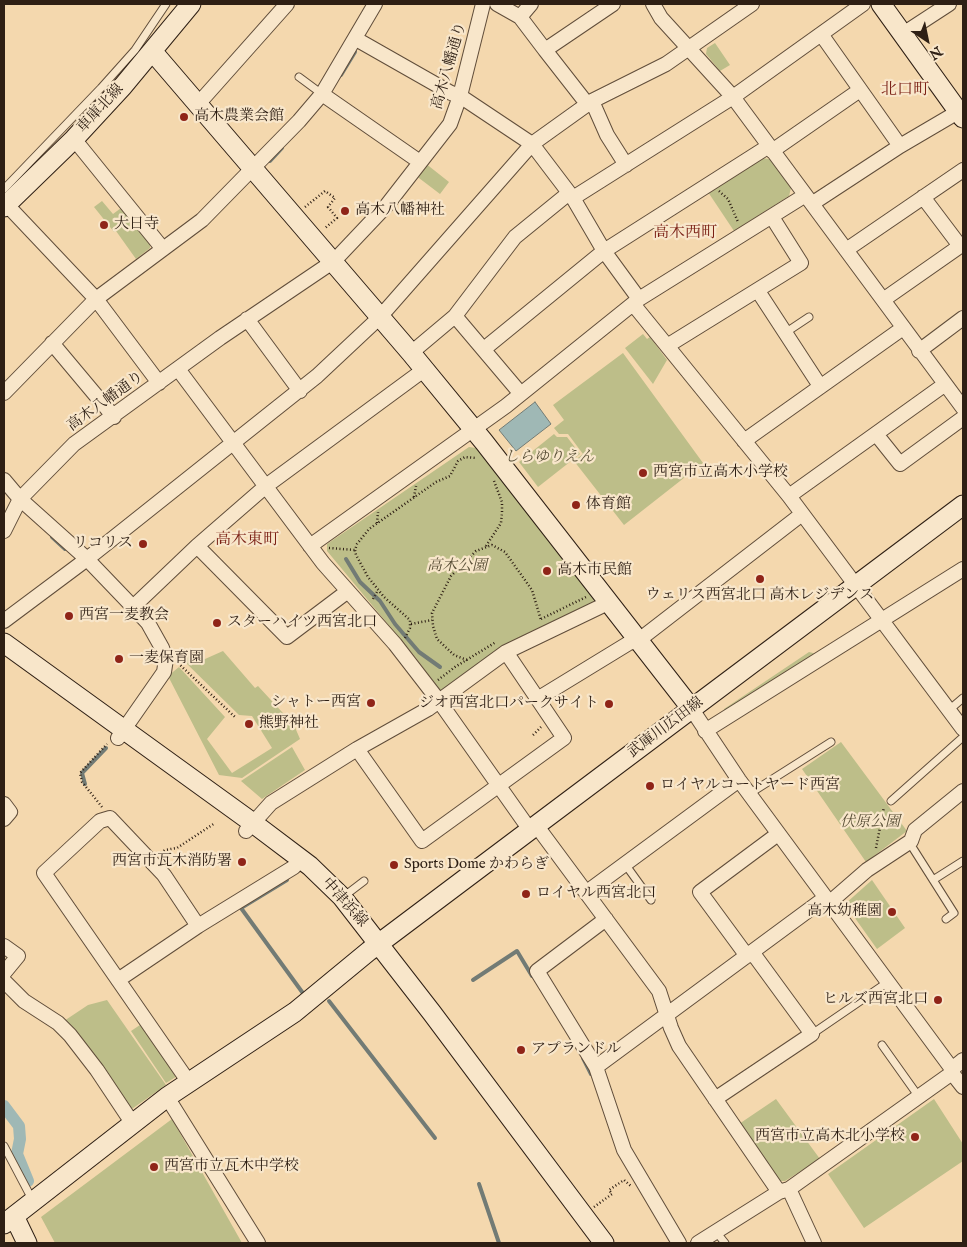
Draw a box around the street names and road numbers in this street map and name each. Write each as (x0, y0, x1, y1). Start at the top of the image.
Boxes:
street label: 高木八幡通り (429, 20, 471, 112)
street label: 車庫北線 (74, 81, 128, 137)
street label: 高木八幡通り (64, 368, 148, 436)
street label: 武庫川広田線 (625, 694, 707, 762)
street label: 中津浜線 (317, 875, 371, 931)

